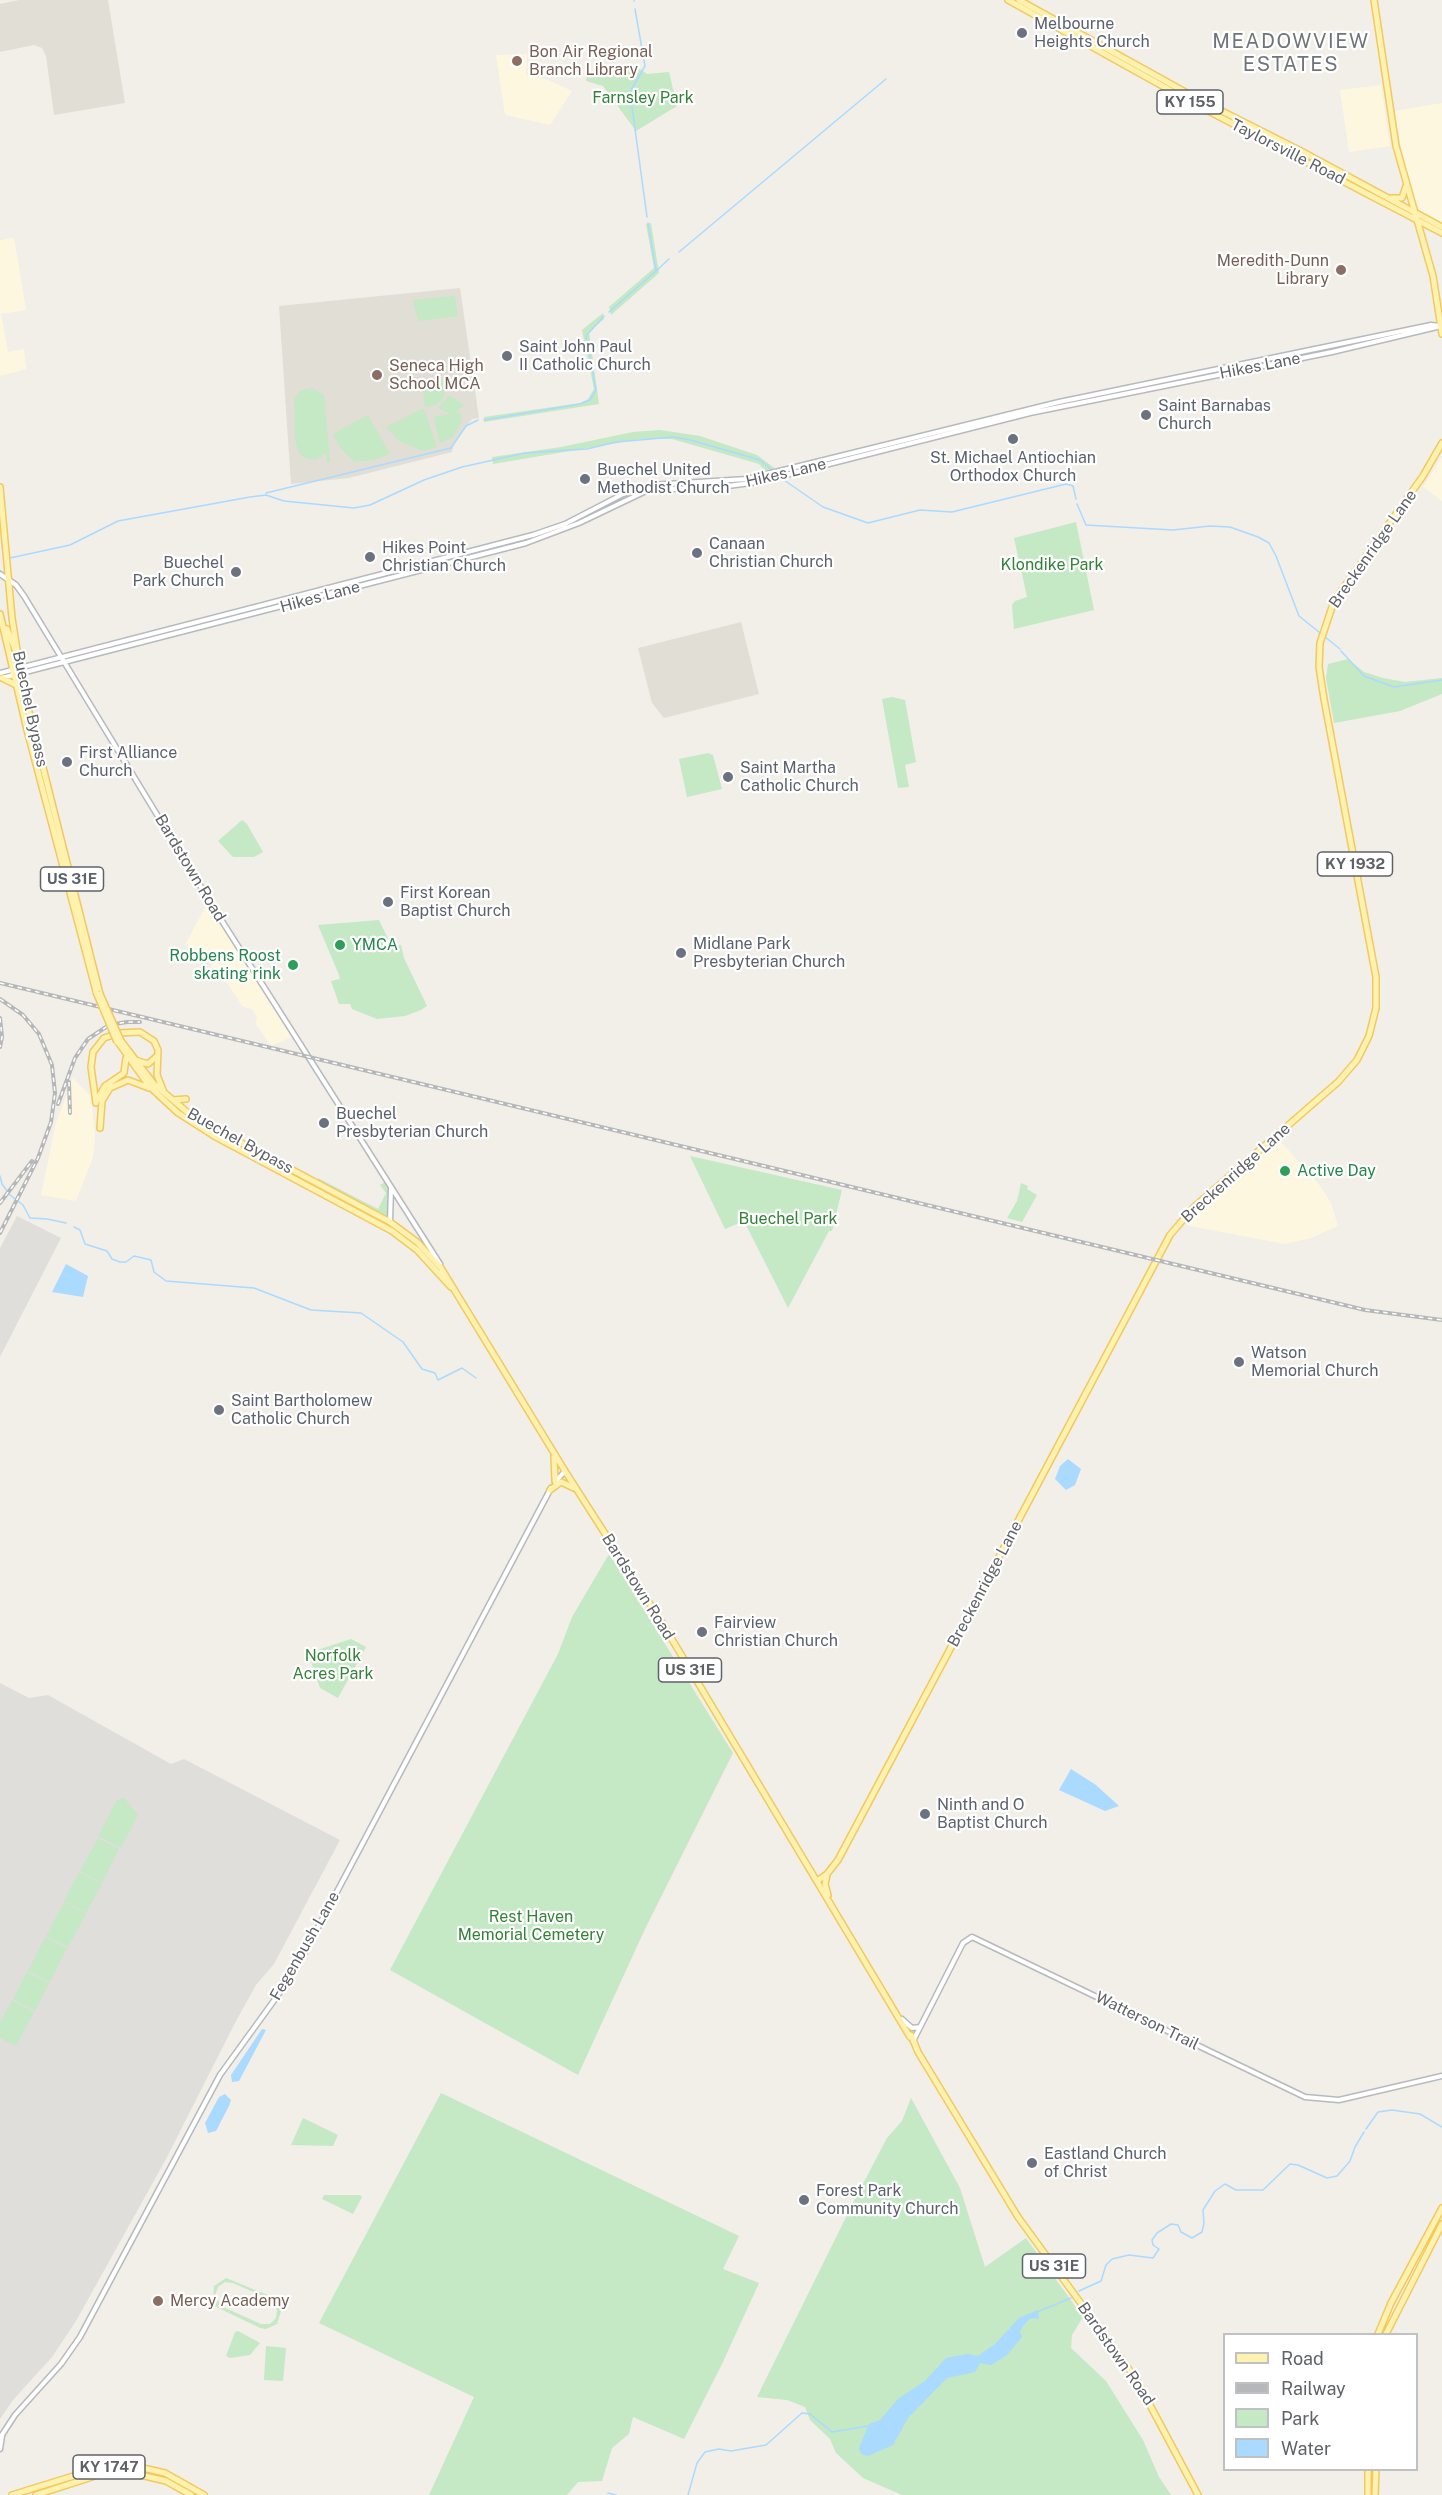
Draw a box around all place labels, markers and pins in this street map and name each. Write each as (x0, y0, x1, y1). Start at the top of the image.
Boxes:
place label: Melbourne Heights Church (1034, 14, 1150, 52)
marker: Melbourne Heights Church (1015, 26, 1029, 40)
place label: Bon Air Regional Branch Library (529, 42, 653, 80)
marker: Bon Air Regional Branch Library (510, 54, 524, 68)
place label: Meredith-Dunn Library (1217, 251, 1329, 289)
marker: Meredith-Dunn Library (1334, 263, 1348, 277)
place label: Saint John Paul II Catholic Church (519, 337, 651, 375)
marker: Saint John Paul II Catholic Church (500, 349, 514, 363)
place label: Seneca High School MCA (389, 356, 484, 394)
marker: Seneca High School MCA (370, 368, 384, 382)
place label: Saint Barnabas Church (1158, 396, 1271, 434)
marker: Saint Barnabas Church (1139, 408, 1153, 422)
marker: St. Michael Antiochian Orthodox Church (1006, 432, 1020, 446)
place label: St. Michael Antiochian Orthodox Church (930, 448, 1096, 486)
place label: Buechel United Methodist Church (597, 460, 729, 498)
marker: Buechel United Methodist Church (578, 472, 592, 486)
place label: Canaan Christian Church (709, 534, 833, 572)
place label: Hikes Point Christian Church (382, 538, 506, 576)
marker: Canaan Christian Church (690, 546, 704, 560)
marker: Hikes Point Christian Church (363, 550, 377, 564)
place label: Buechel Park Church (132, 553, 224, 591)
marker: Buechel Park Church (229, 565, 243, 579)
place label: First Alliance Church (79, 743, 177, 781)
marker: First Alliance Church (60, 755, 74, 769)
place label: Saint Martha Catholic Church (740, 758, 859, 796)
marker: Saint Martha Catholic Church (721, 770, 735, 784)
place label: First Korean Baptist Church (400, 883, 511, 921)
marker: First Korean Baptist Church (381, 895, 395, 909)
place label: Midlane Park Presbyterian Church (693, 934, 845, 972)
place label: YMCA (352, 935, 398, 955)
marker: YMCA (333, 938, 347, 952)
place label: Robbens Roost skating rink (169, 946, 281, 984)
marker: Midlane Park Presbyterian Church (674, 946, 688, 960)
marker: Robbens Roost skating rink (286, 958, 300, 972)
place label: Buechel Presbyterian Church (336, 1104, 488, 1142)
marker: Buechel Presbyterian Church (317, 1116, 331, 1130)
place label: Active Day (1297, 1161, 1376, 1181)
marker: Active Day (1278, 1164, 1292, 1178)
place label: Watson Memorial Church (1251, 1343, 1378, 1381)
marker: Watson Memorial Church (1232, 1355, 1246, 1369)
place label: Saint Bartholomew Catholic Church (231, 1391, 372, 1429)
marker: Saint Bartholomew Catholic Church (212, 1403, 226, 1417)
place label: Fairview Christian Church (714, 1613, 838, 1651)
marker: Fairview Christian Church (695, 1625, 709, 1639)
place label: Ninth and O Baptist Church (937, 1795, 1048, 1833)
marker: Ninth and O Baptist Church (918, 1807, 932, 1821)
place label: Eastland Church of Christ (1044, 2144, 1167, 2182)
marker: Eastland Church of Christ (1025, 2156, 1039, 2170)
place label: Forest Park Community Church (816, 2181, 959, 2219)
marker: Forest Park Community Church (797, 2193, 811, 2207)
place label: Mercy Academy (170, 2291, 290, 2311)
marker: Mercy Academy (151, 2294, 165, 2308)

